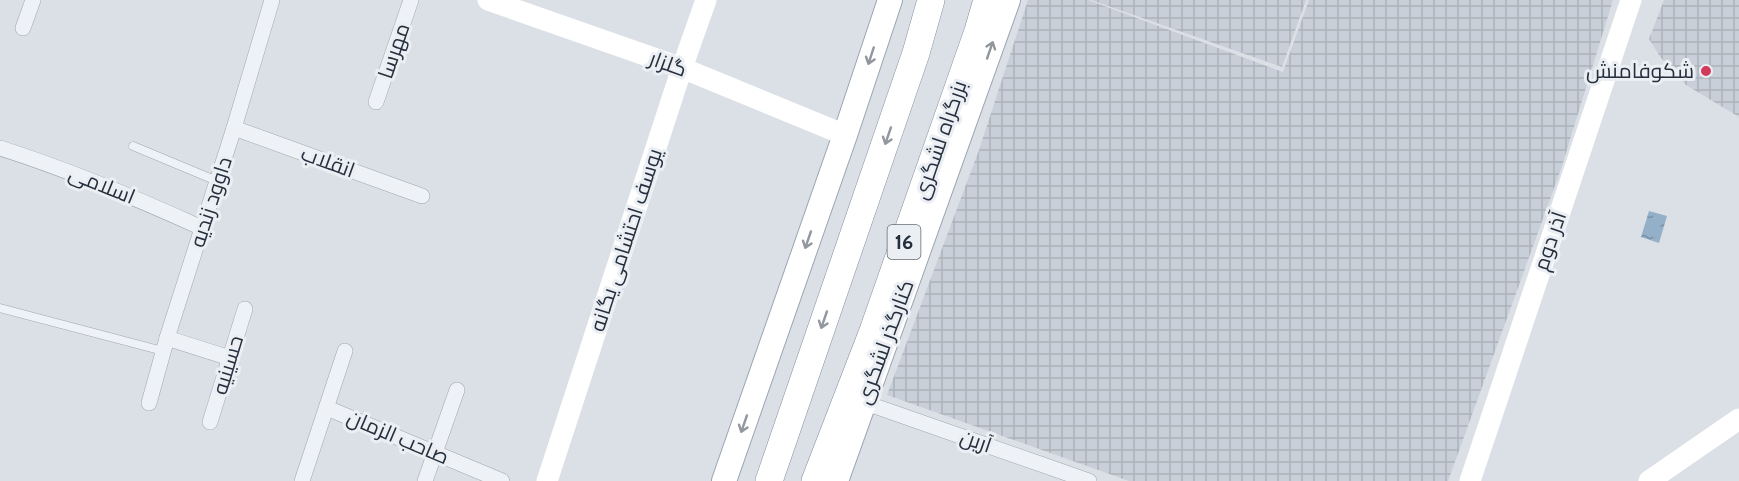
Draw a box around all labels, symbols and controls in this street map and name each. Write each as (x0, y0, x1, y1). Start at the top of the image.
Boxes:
street label: مهرسا (372, 20, 416, 82)
one-way arrow (986, 41, 997, 60)
street label: گلزار (645, 45, 690, 82)
one-way arrow (865, 46, 876, 65)
place label: شکوفامنش (1586, 58, 1694, 84)
marker: شکوفامنش (1699, 64, 1713, 78)
street label: بزرگراه لشگری (907, 77, 973, 203)
one-way arrow (881, 126, 892, 145)
street label: انقلاب (298, 140, 358, 183)
street label: یوسف احتشامی یگانه (584, 145, 668, 335)
street label: داوود زندیه (184, 153, 237, 250)
street label: اسلامی (65, 160, 139, 210)
street label: آذر دوم (1528, 208, 1573, 274)
road number: 16 (888, 225, 920, 259)
one-way arrow (802, 230, 813, 249)
street label: کنارگذر لشگری (850, 276, 920, 408)
one-way arrow (818, 310, 829, 329)
street label: حسینیه (207, 332, 248, 397)
street label: صاحب الزمان (343, 404, 453, 470)
one-way arrow (737, 414, 748, 433)
street label: آرین (957, 424, 995, 459)

